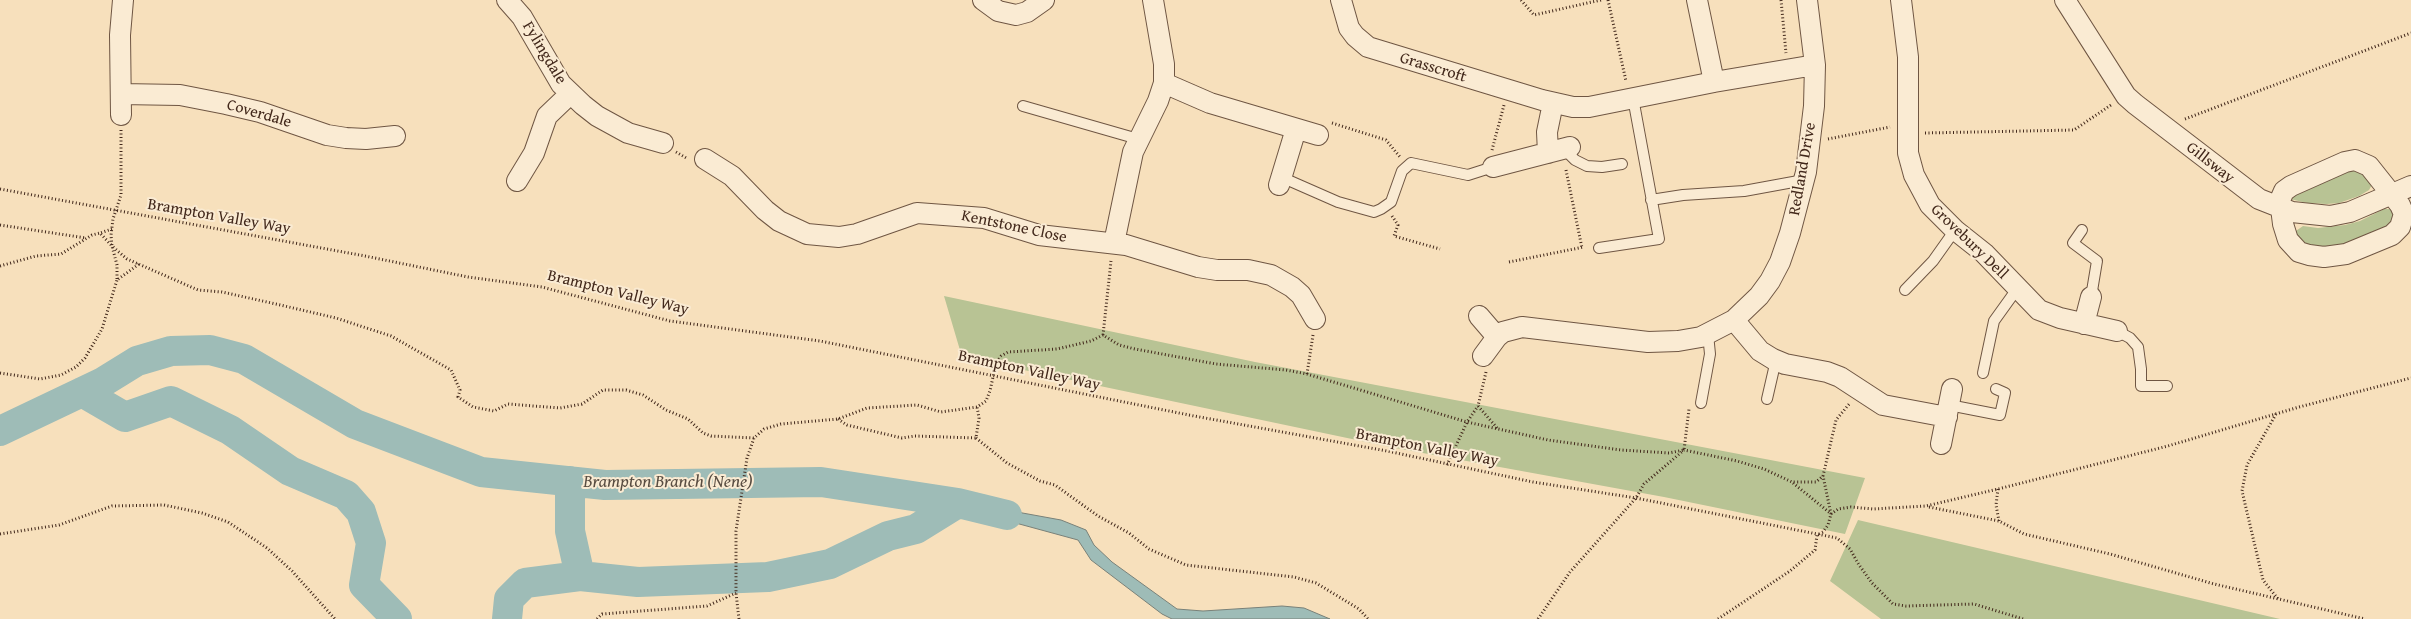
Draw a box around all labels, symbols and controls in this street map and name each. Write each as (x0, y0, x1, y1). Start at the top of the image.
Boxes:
street label: Fylingdale (518, 18, 570, 88)
street label: Grasscroft (1397, 49, 1469, 87)
street label: Coverdale (225, 96, 293, 132)
street label: Redland Drive (1785, 121, 1821, 217)
street label: Gillsway (2182, 138, 2238, 188)
street label: Brampton Valley Way (146, 195, 292, 239)
street label: Grovebury Dell (1926, 200, 2012, 284)
street label: Kentstone Close (960, 206, 1068, 248)
street label: Brampton Valley Way (545, 266, 691, 320)
street label: Brampton Valley Way (956, 347, 1102, 395)
street label: Brampton Valley Way (1354, 425, 1500, 471)
water label: Brampton Branch (Nene) (583, 471, 753, 493)

